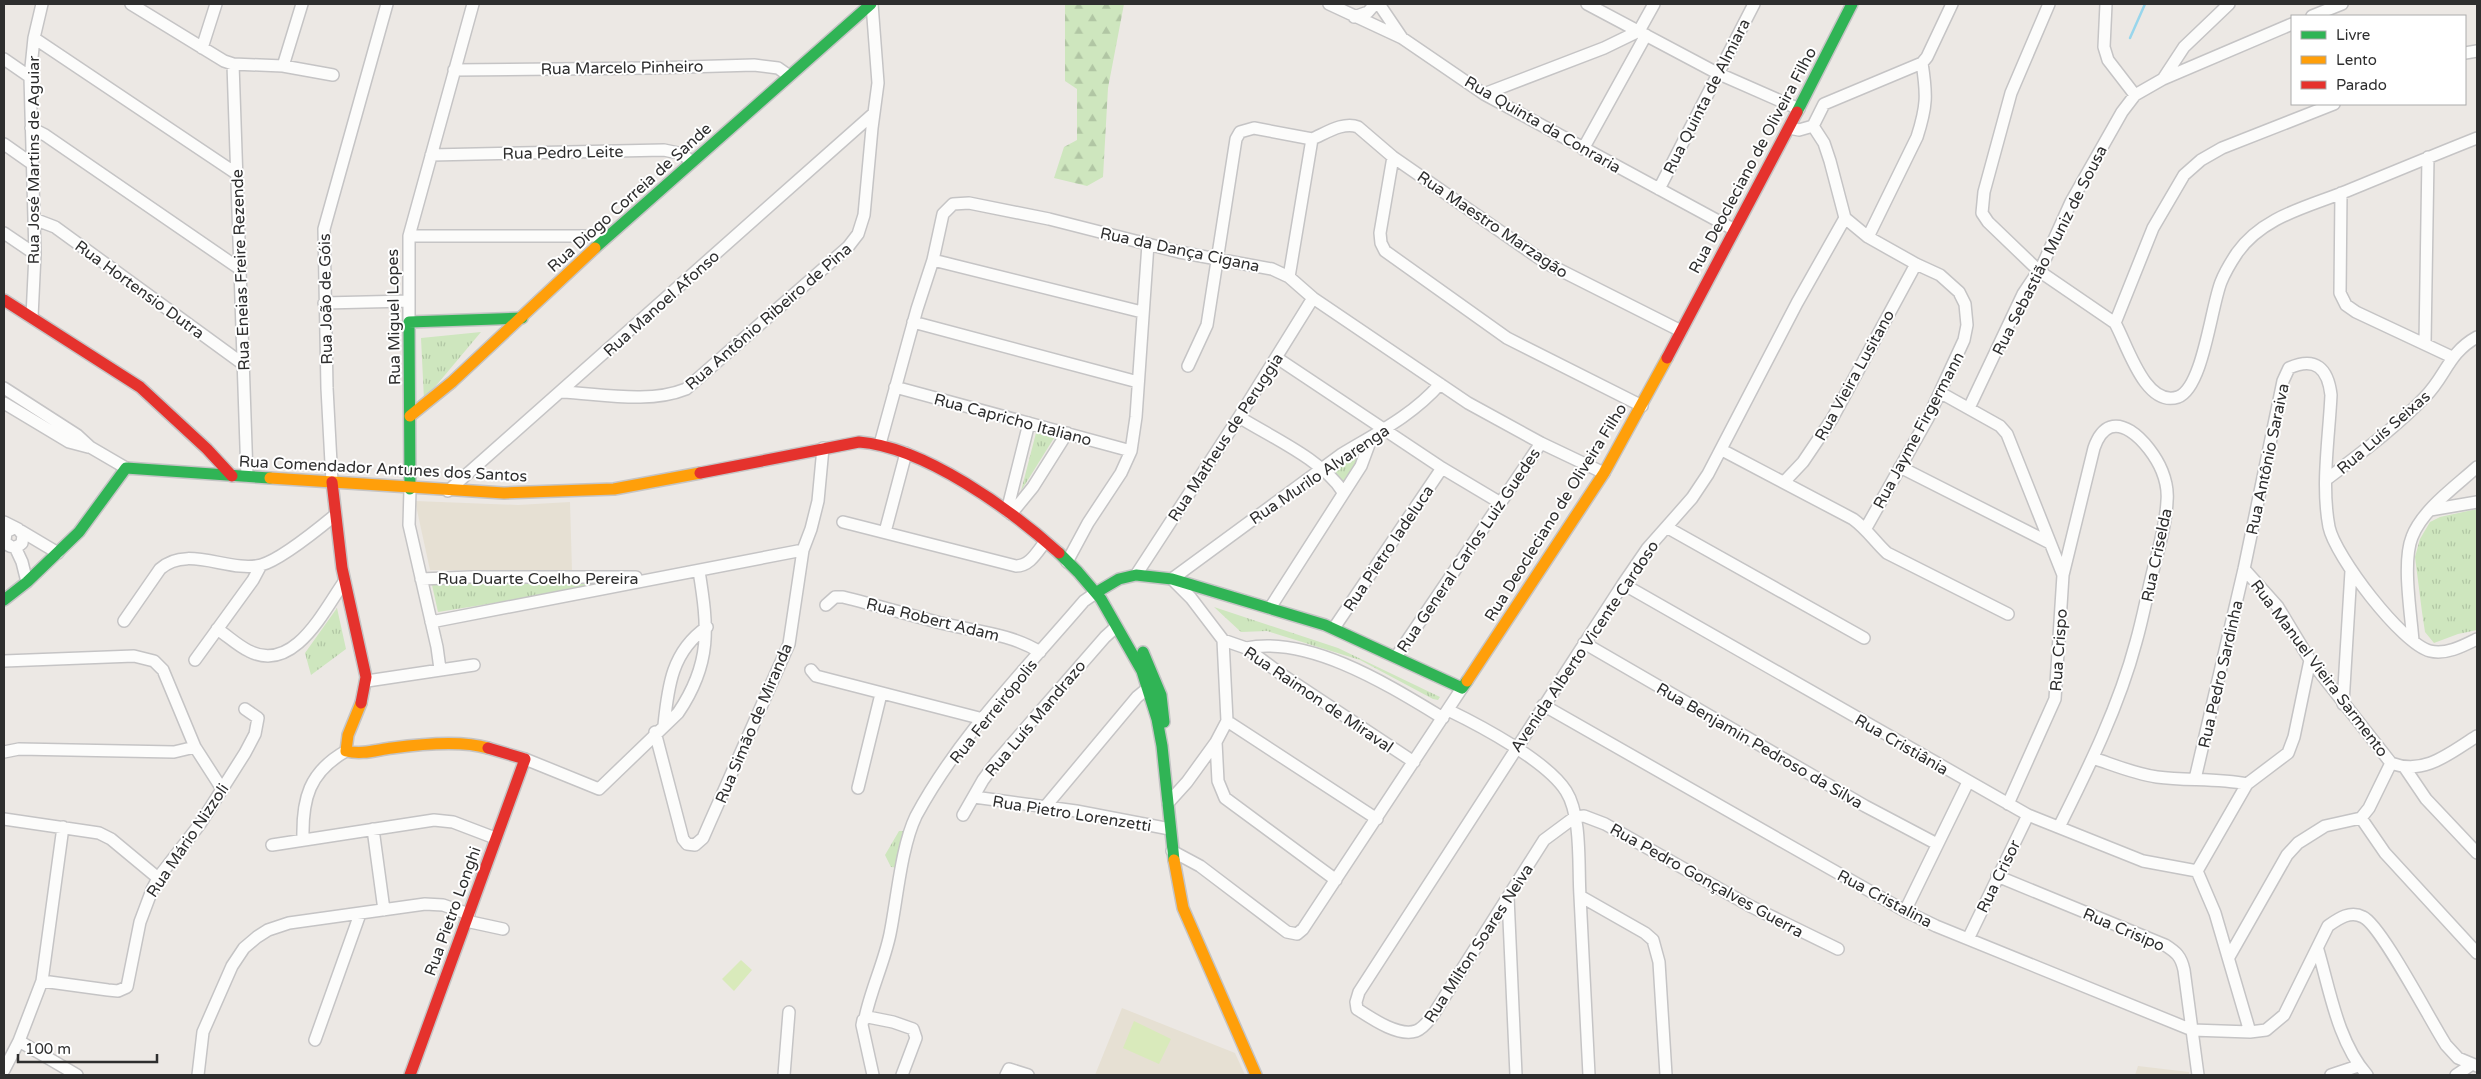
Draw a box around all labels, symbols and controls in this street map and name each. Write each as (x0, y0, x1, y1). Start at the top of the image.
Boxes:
street label: Rua Quinta de Almiara (1659, 15, 1755, 177)
legend (2291, 15, 2466, 105)
text: Livre (2336, 26, 2370, 44)
street label: Rua Deocleciano de Oliveira Filho (1685, 44, 1821, 277)
text: Lento (2336, 51, 2377, 69)
street label: Rua José Martins de Aguiar (24, 55, 44, 264)
street label: Rua Marcelo Pinheiro (540, 57, 704, 79)
street label: Rua Quinta da Conraria (1461, 72, 1624, 178)
text: Parado (2336, 76, 2387, 94)
street label: Rua Diogo Correia de Sande (544, 119, 716, 277)
street label: Rua Pedro Leite (502, 142, 624, 164)
street label: Rua Sebastião Muniz de Sousa (1988, 142, 2112, 359)
street label: Rua Maestro Marzagão (1413, 167, 1572, 283)
street label: Rua Eneias Freire Rezende (227, 169, 255, 371)
street label: Rua da Dança Cigana (1098, 223, 1261, 277)
street label: Rua João de Góis (315, 233, 337, 365)
street label: Rua Hortensio Dutra (71, 236, 208, 344)
street label: Rua Antônio Ribeiro de Pina (681, 239, 856, 394)
street label: Rua Manoel Afonso (599, 246, 724, 361)
street label: Rua Miguel Lopes (383, 249, 405, 385)
street label: Rua Vieira Lusitano (1811, 306, 1899, 445)
street label: Rua Matheus de Peruggia (1164, 349, 1288, 526)
street label: Rua Jayme Firgermann (1869, 349, 1969, 512)
street label: Rua Antônio Saraiva (2242, 382, 2294, 537)
street label: Rua Luís Seixas (2333, 387, 2434, 479)
street label: Rua Capricho Italiano (932, 389, 1094, 451)
street label: Rua Deocleciano de Oliveira Filho (1480, 400, 1631, 625)
street label: Rua Murilo Alvarenga (1246, 421, 1393, 529)
street label: Rua General Carlos Luiz Guedes (1393, 445, 1545, 657)
street label: Rua Comendador Antunes dos Santos (238, 451, 528, 487)
street label: Rua Pietro Iadeluca (1339, 482, 1438, 615)
street label: Rua Criselda (2137, 507, 2177, 604)
street label: Avenida Alberto Vicente Cardoso (1506, 537, 1663, 756)
street label: Rua Duarte Coelho Pereira (437, 569, 639, 589)
street label: Rua Manuel Vieira Sarmento (2246, 576, 2392, 761)
street label: Rua Robert Adam (864, 594, 1001, 646)
street label: Rua Pedro Sardinha (2194, 598, 2248, 750)
street label: Rua Crispo (2046, 608, 2072, 692)
street label: Rua Simão de Miranda (711, 640, 797, 807)
street label: Rua Raimon de Miraval (1240, 642, 1397, 757)
street label: Rua Ferreirópolis (946, 655, 1042, 768)
street label: Rua Luís Mandrazo (981, 656, 1090, 781)
street label: Rua Benjamin Pedroso da Silva (1653, 678, 1866, 813)
street label: Rua Cristiânia (1851, 710, 1952, 780)
street label: Rua Mário Nizzoli (142, 780, 233, 901)
street label: Rua Pietro Lorenzetti (991, 792, 1153, 836)
street label: Rua Pedro Gonçalves Guerra (1606, 819, 1807, 943)
street label: Rua Crisor (1973, 836, 2026, 916)
street label: Rua Pietro Longhi (420, 844, 486, 979)
street label: Rua Milton Soares Neiva (1420, 860, 1538, 1027)
street label: Rua Cristalina (1834, 865, 1936, 932)
street label: Rua Crisipo (2080, 904, 2168, 956)
scale bar (18, 1032, 156, 1064)
text: 100 m (25, 1040, 71, 1058)

